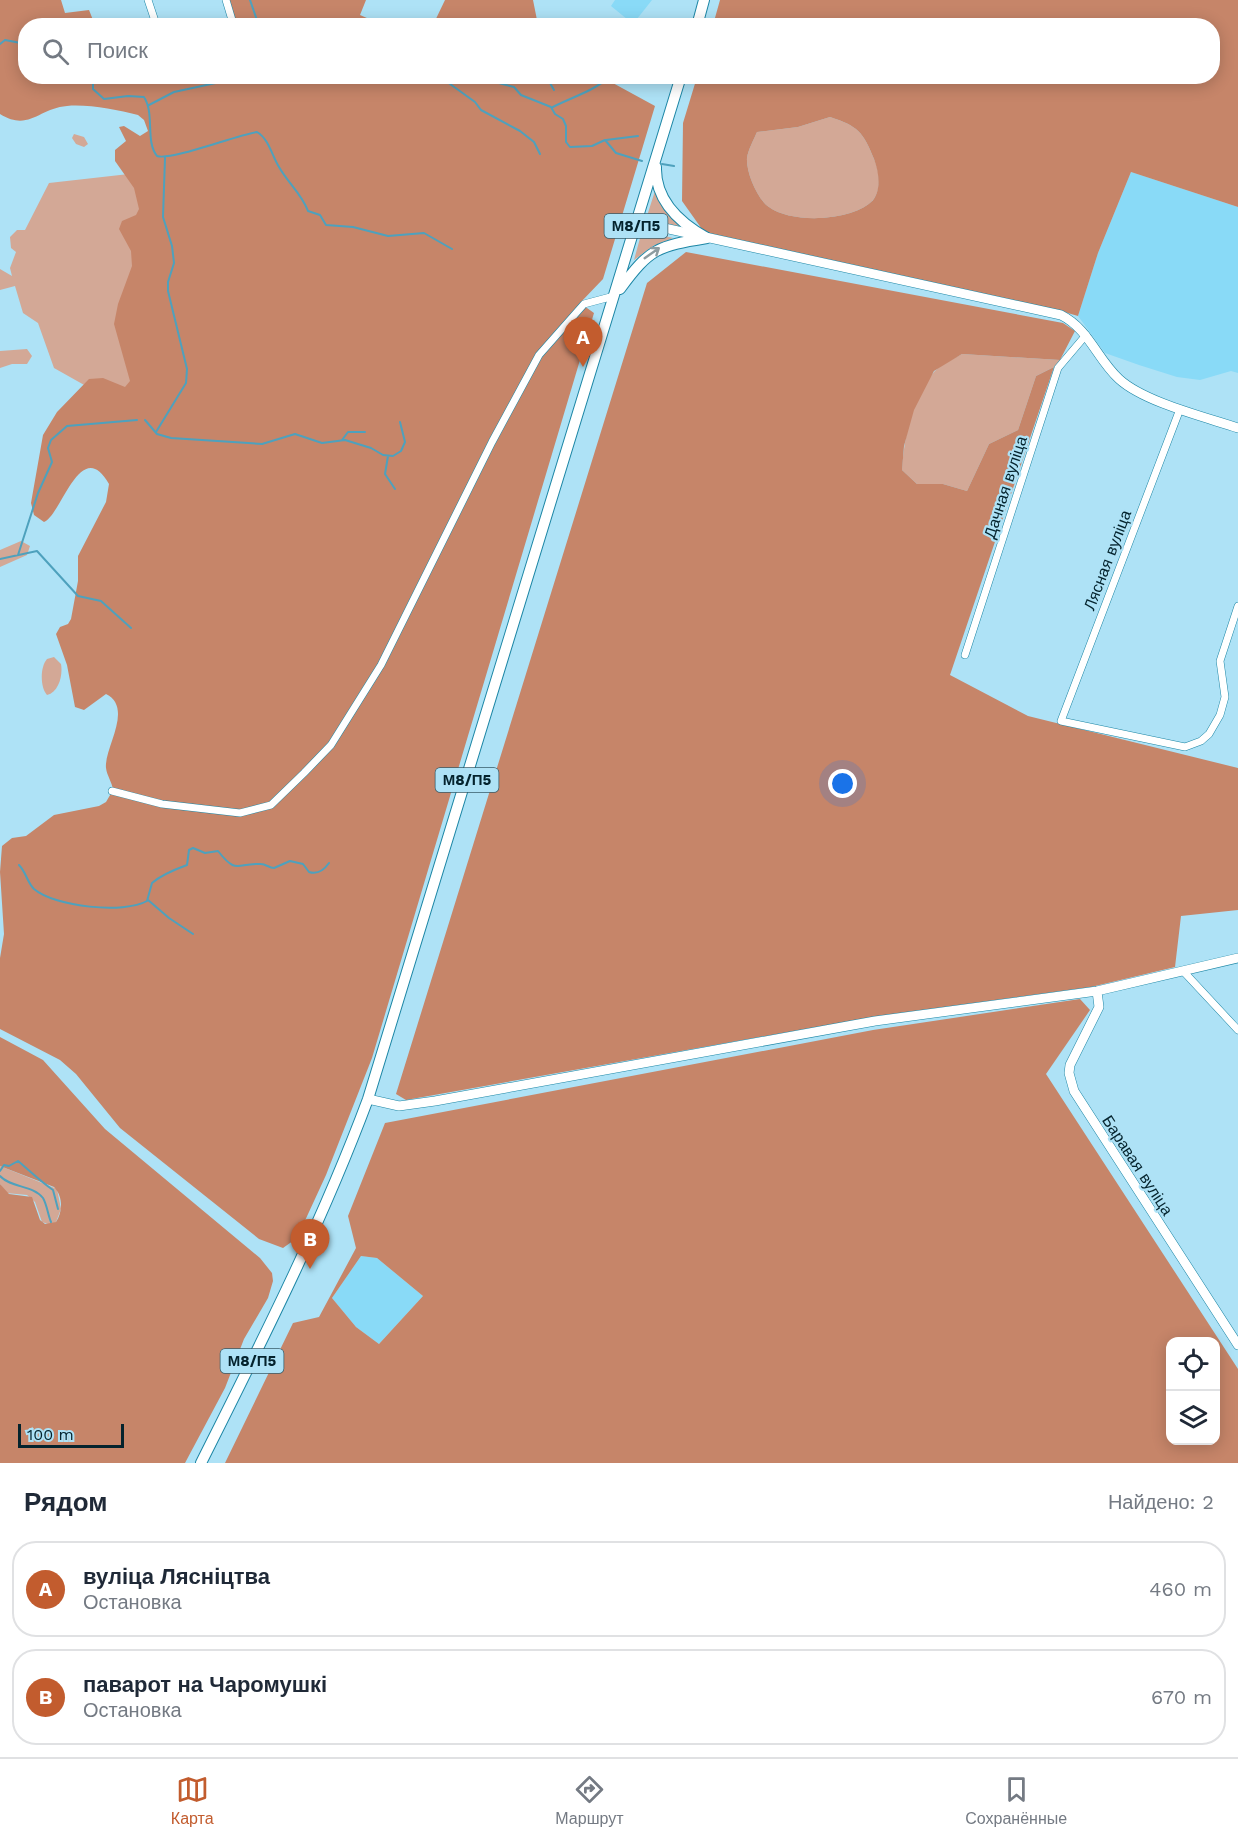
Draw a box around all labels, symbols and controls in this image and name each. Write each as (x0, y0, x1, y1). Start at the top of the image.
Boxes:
search box (18, 18, 1220, 84)
icon: search (39, 35, 72, 68)
text: Поиск (87, 38, 148, 63)
road number: М8/П5 (604, 214, 668, 238)
one-way arrow (643, 247, 660, 259)
pin: A (564, 318, 602, 367)
street label: Дачная вуліца (980, 434, 1031, 541)
street label: Лясная вуліца (1080, 507, 1135, 613)
road number: М8/П5 (436, 768, 498, 792)
your location (828, 769, 857, 798)
street label: Баравая вуліца (1098, 1112, 1177, 1219)
pin: B (290, 1220, 330, 1269)
map controls (1166, 1337, 1220, 1445)
button: locate (1166, 1337, 1220, 1391)
road number: М8/П5 (220, 1349, 284, 1373)
button: layers (1166, 1391, 1220, 1445)
scale bar (18, 1421, 124, 1448)
text: 100 m (27, 1425, 74, 1444)
text: Рядом (24, 1487, 107, 1517)
text: Найдено: 2 (1108, 1490, 1214, 1514)
text: вуліца Лясніцтва (83, 1564, 270, 1589)
text: A (39, 1577, 52, 1601)
text: 460 m (1149, 1577, 1212, 1601)
text: Остановка (83, 1590, 182, 1614)
text: паварот на Чаромушкі (83, 1672, 327, 1697)
text: B (39, 1685, 52, 1709)
text: 670 m (1151, 1685, 1212, 1709)
text: Остановка (83, 1698, 182, 1722)
tab: Карта (171, 1773, 214, 1828)
tab: Маршрут (555, 1773, 624, 1828)
tab: Сохранённые (965, 1773, 1067, 1828)

